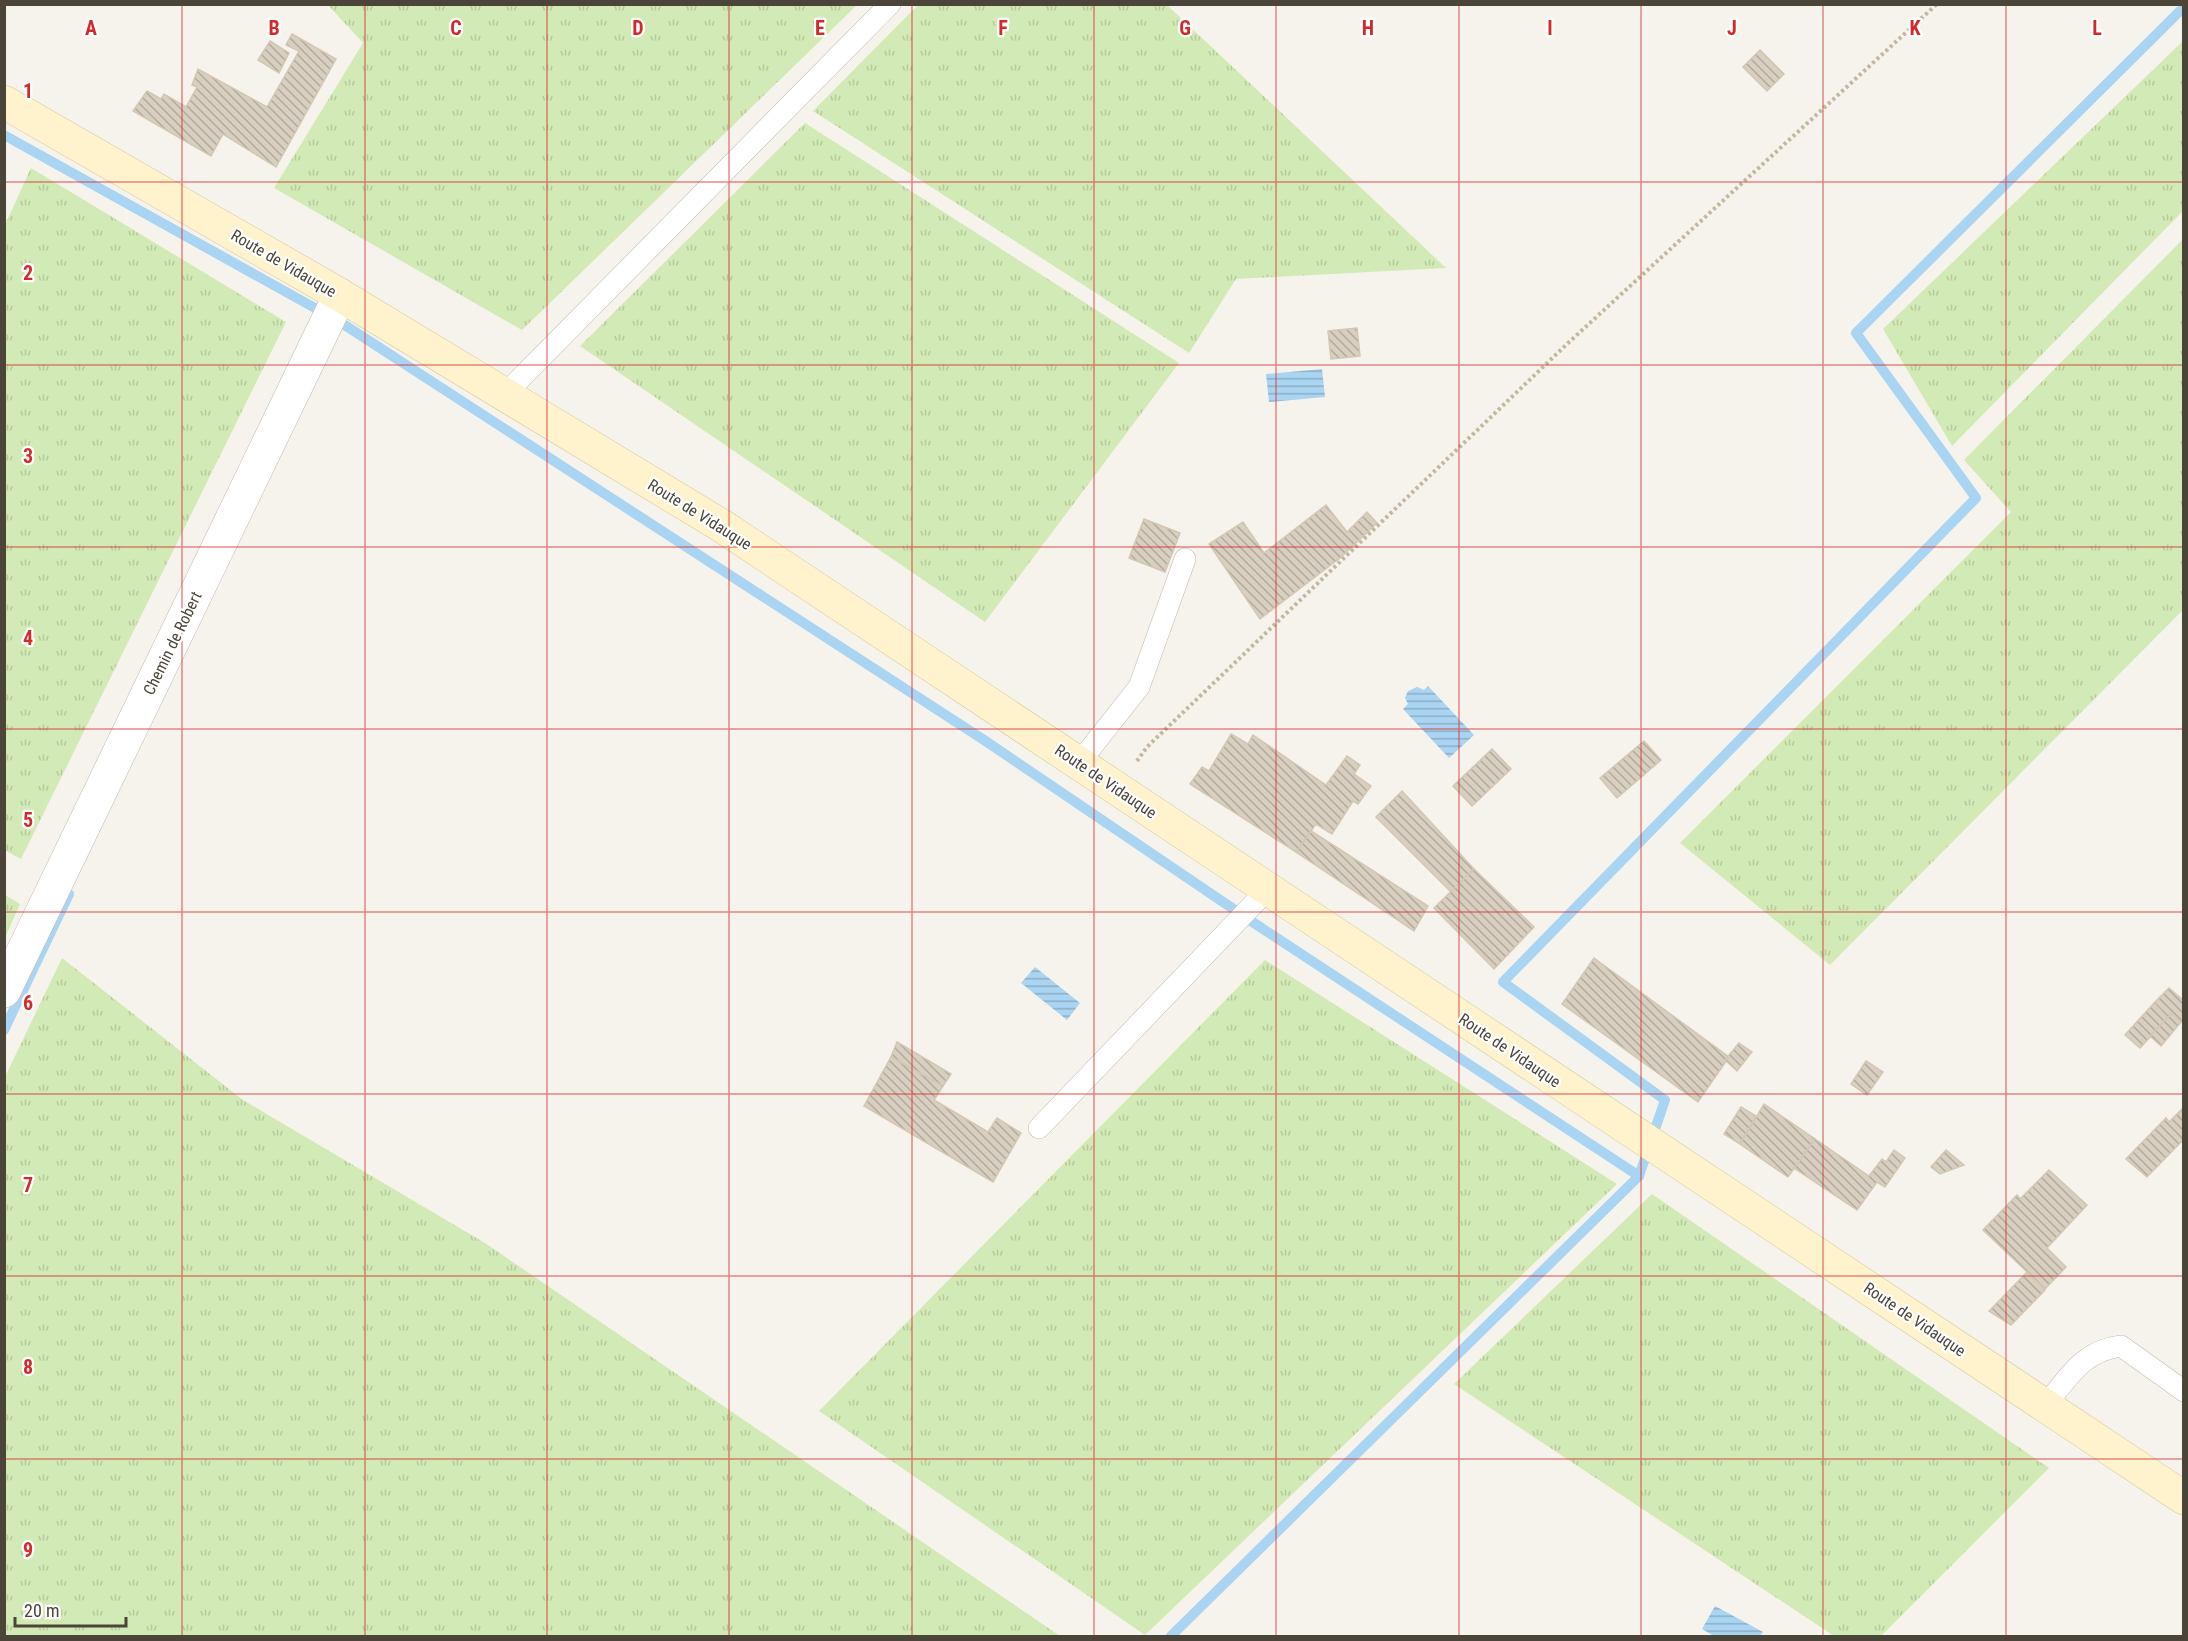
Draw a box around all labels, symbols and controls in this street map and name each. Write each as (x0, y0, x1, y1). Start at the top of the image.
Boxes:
text: A (85, 16, 97, 40)
text: B (268, 16, 280, 40)
text: C (450, 16, 462, 40)
text: D (632, 16, 644, 40)
text: E (815, 16, 825, 40)
text: F (998, 16, 1008, 40)
text: G (1179, 16, 1191, 40)
text: H (1362, 16, 1374, 40)
text: I (1547, 16, 1553, 40)
text: J (1727, 16, 1737, 40)
text: K (1909, 16, 1921, 40)
text: L (2092, 16, 2102, 40)
text: 1 (23, 79, 33, 103)
street label: Route de Vidauque (228, 226, 340, 301)
text: 2 (23, 261, 33, 285)
text: 3 (23, 444, 33, 468)
street label: Route de Vidauque (644, 475, 755, 554)
street label: Chemin de Robert (139, 588, 206, 698)
text: 4 (23, 626, 33, 650)
street label: Route de Vidauque (1051, 740, 1160, 822)
text: 5 (23, 808, 33, 832)
text: 6 (23, 991, 33, 1015)
street label: Route de Vidauque (1455, 1009, 1564, 1091)
text: 7 (23, 1173, 33, 1197)
street label: Route de Vidauque (1860, 1278, 1969, 1360)
text: 8 (23, 1355, 33, 1379)
text: 9 (23, 1538, 33, 1562)
scale bar (15, 1590, 126, 1628)
text: 20 m (24, 1600, 59, 1621)

